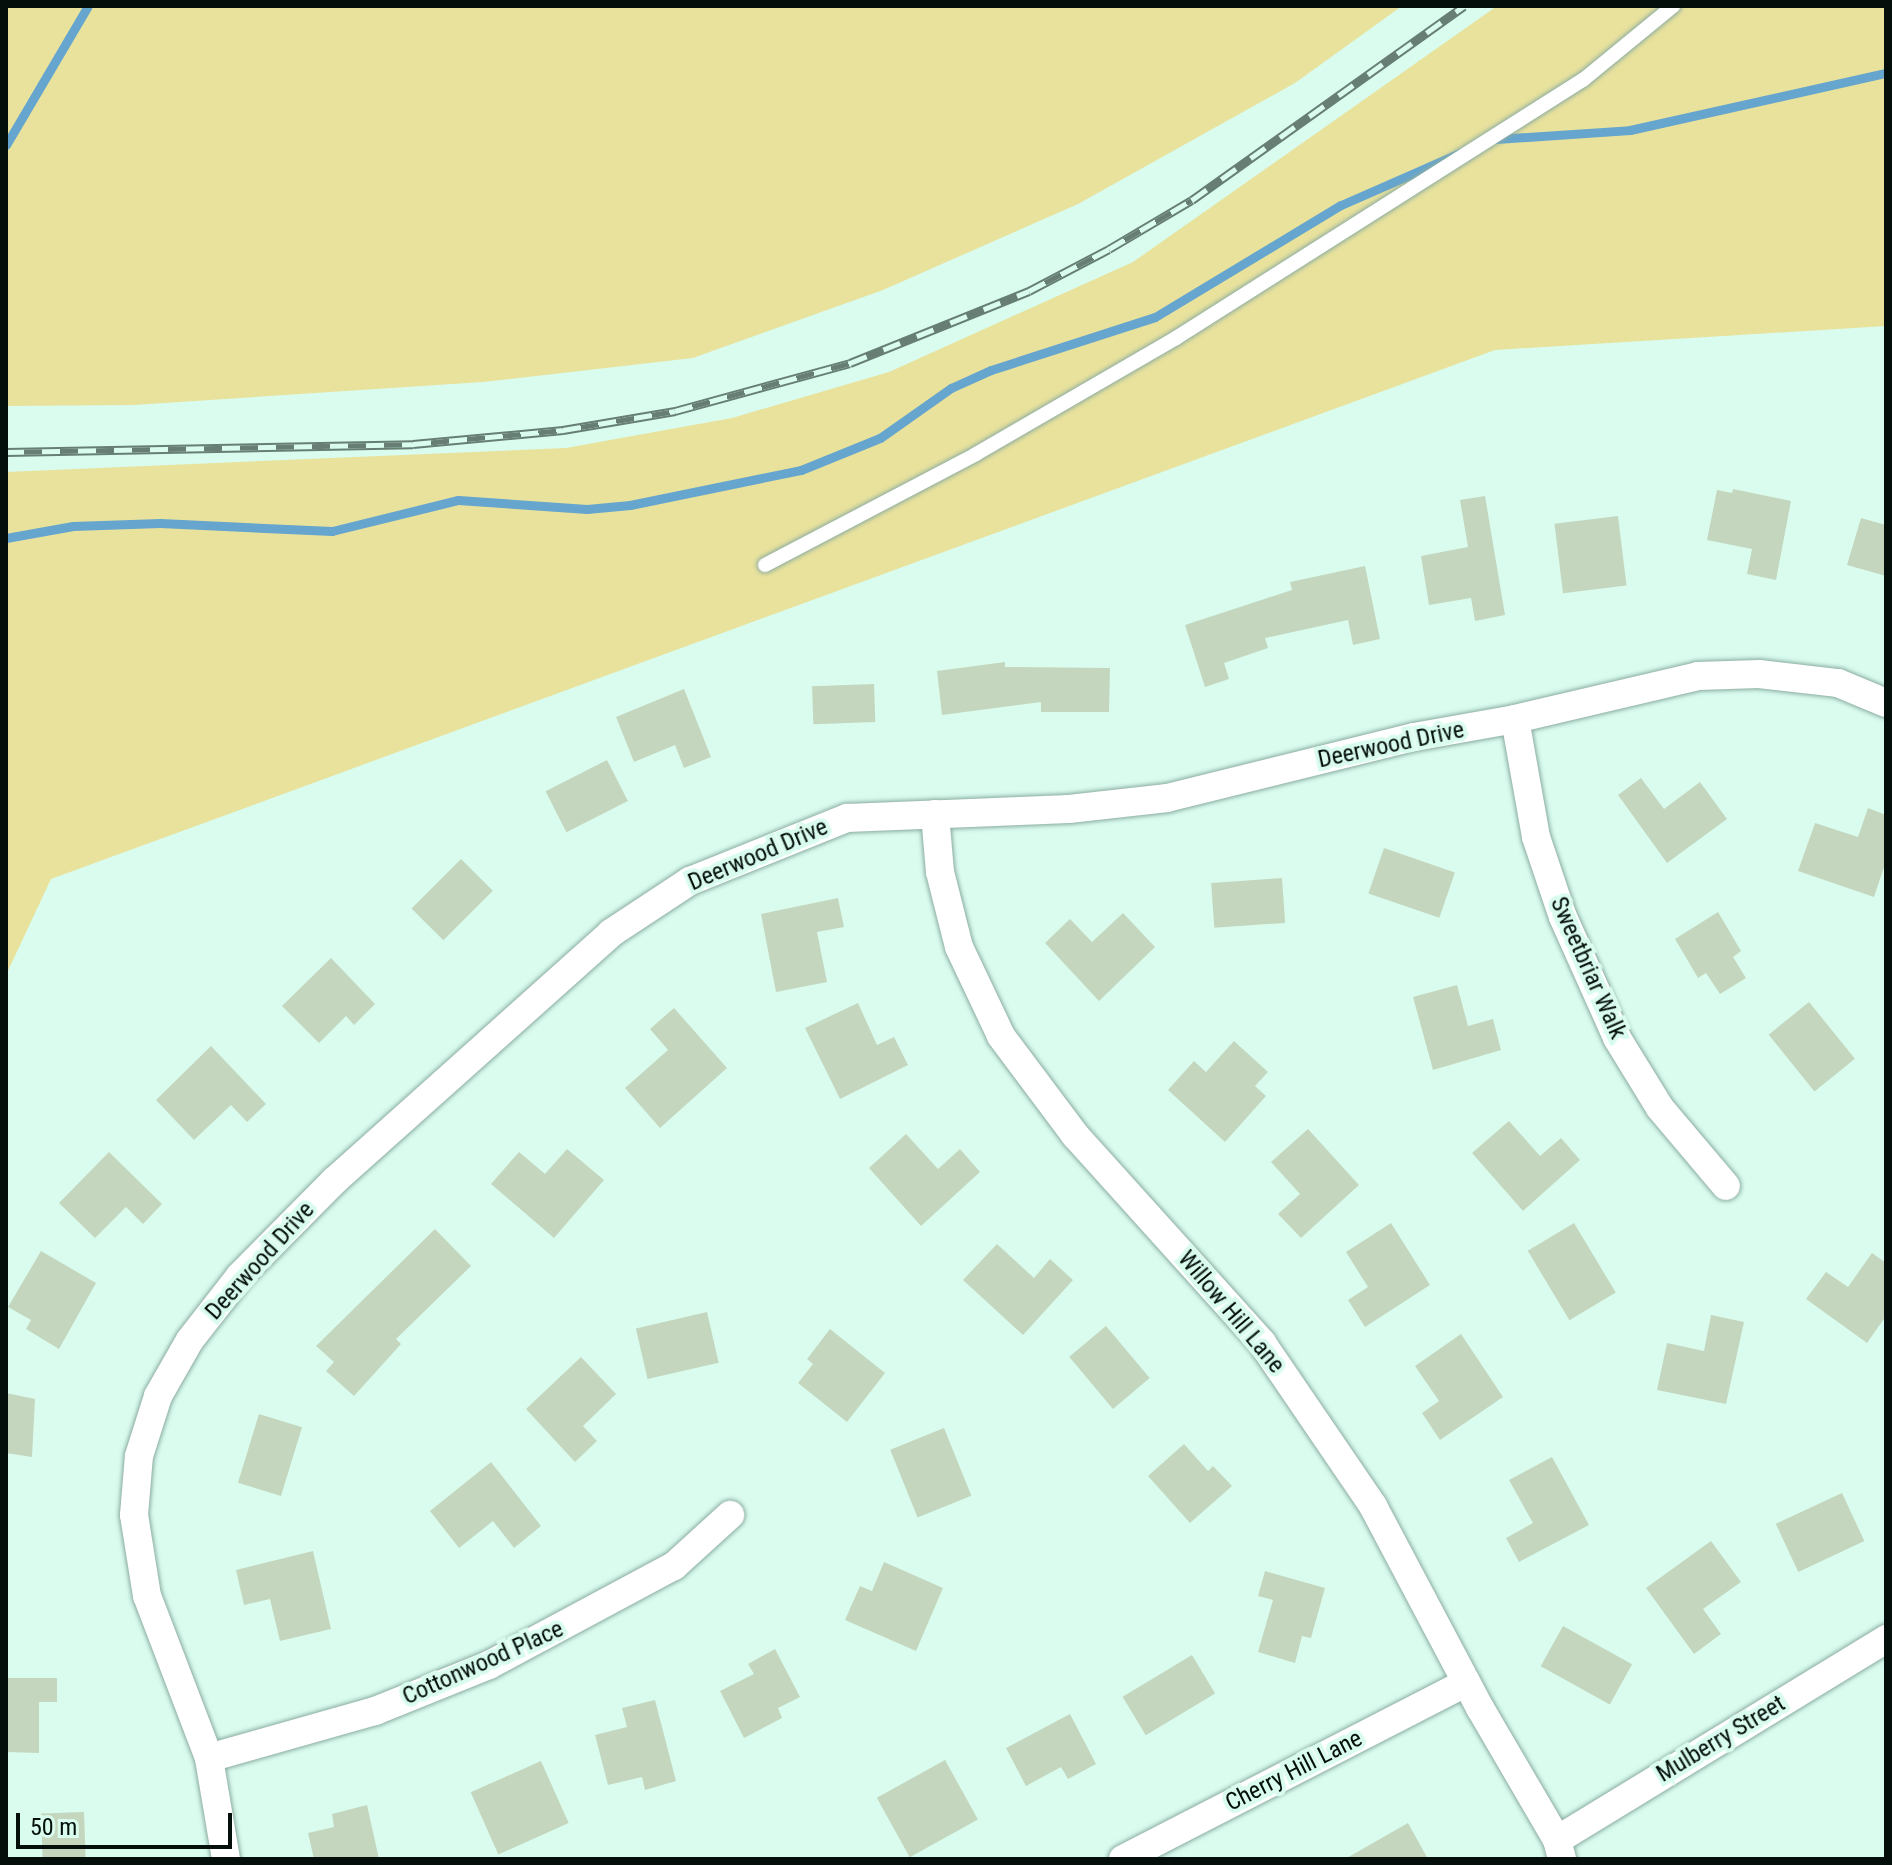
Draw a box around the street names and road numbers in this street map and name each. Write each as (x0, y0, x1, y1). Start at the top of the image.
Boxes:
street label: Deerwood Drive (1315, 715, 1467, 775)
street label: Deerwood Drive (684, 813, 832, 897)
street label: Sweetbriar Walk (1544, 893, 1632, 1043)
street label: Deerwood Drive (200, 1196, 320, 1326)
street label: Willow Hill Lane (1172, 1245, 1290, 1379)
street label: Cottonwood Place (398, 1615, 568, 1711)
street label: Mulberry Street (1651, 1689, 1791, 1789)
street label: Cherry Hill Lane (1221, 1724, 1367, 1818)

